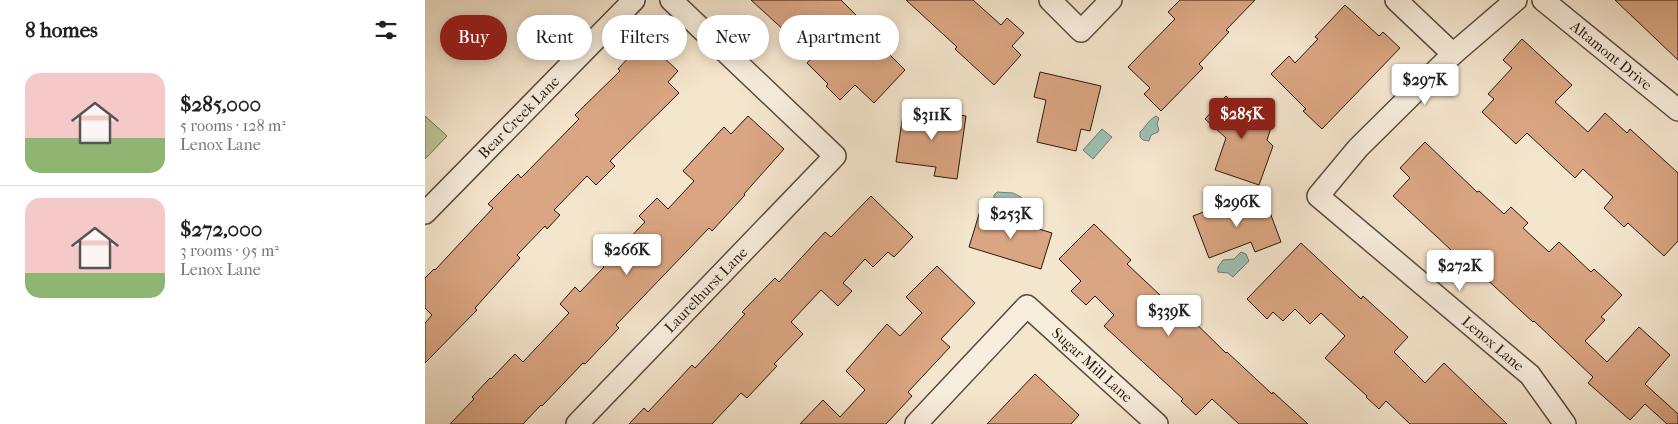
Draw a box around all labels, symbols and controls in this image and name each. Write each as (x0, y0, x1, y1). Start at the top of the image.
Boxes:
chip: Buy (440, 15, 507, 60)
chip: Rent (517, 15, 592, 60)
chip: Filters (602, 15, 687, 60)
chip: New (697, 15, 769, 60)
chip: Apartment (779, 15, 899, 60)
icon: filters (372, 16, 400, 44)
street label: Altamont Drive (1566, 16, 1656, 94)
text: 8 homes (25, 18, 98, 42)
pin: $297K (1390, 64, 1460, 106)
text: $297K (1403, 70, 1447, 89)
street label: Bear Creek Lane (475, 72, 563, 162)
text: $285,000 (180, 92, 261, 116)
icon: home (65, 93, 125, 153)
pin: $311K (897, 98, 967, 141)
pin: $285K (1207, 98, 1277, 140)
text: $285K (1220, 104, 1264, 123)
text: $311K (913, 105, 951, 124)
text: 5 rooms · 128 m² (180, 116, 286, 135)
text: Lenox Lane (180, 135, 261, 154)
pin: $296K (1202, 186, 1272, 228)
text: $296K (1214, 192, 1260, 211)
pin: $253K (976, 198, 1046, 240)
text: $253K (990, 204, 1032, 223)
text: $272,000 (180, 217, 262, 241)
icon: home (65, 218, 125, 278)
pin: $266K (592, 234, 662, 276)
text: $266K (604, 240, 650, 259)
text: 3 rooms · 95 m² (180, 241, 279, 260)
street label: Laurelhurst Lane (661, 243, 752, 336)
pin: $272K (1425, 250, 1495, 292)
text: $272K (1438, 256, 1482, 275)
text: Lenox Lane (180, 260, 261, 279)
pin: $339K (1134, 294, 1204, 337)
text: $339K (1148, 301, 1190, 320)
street label: Lenox Lane (1458, 312, 1528, 375)
street label: Sugar Mill Lane (1048, 324, 1137, 407)

